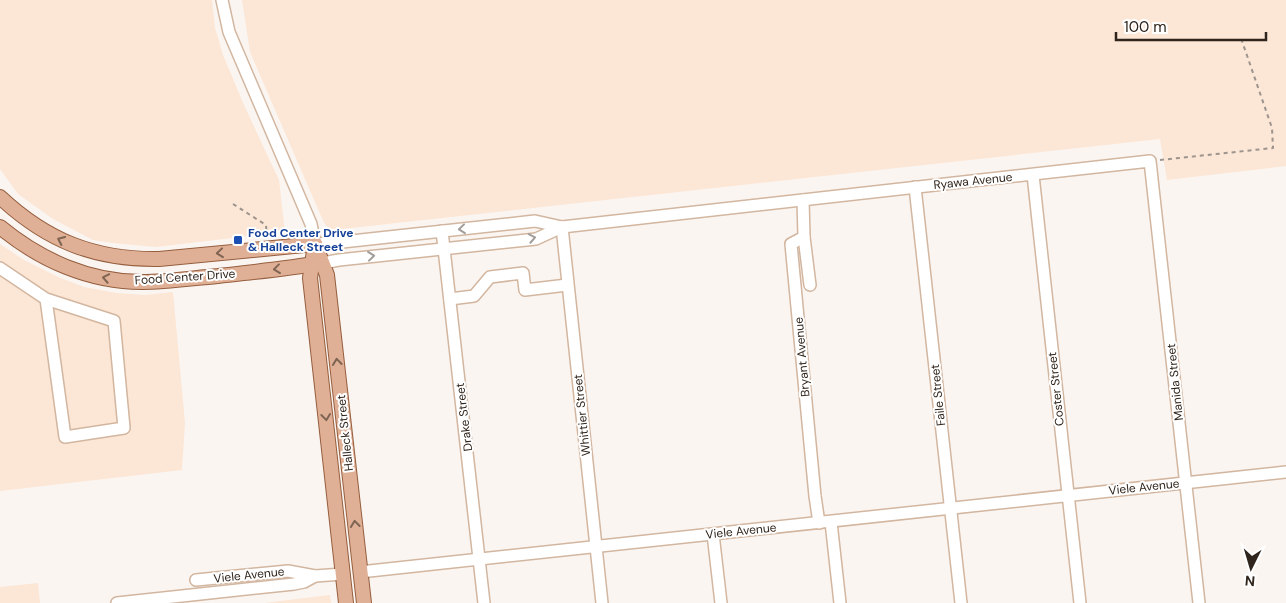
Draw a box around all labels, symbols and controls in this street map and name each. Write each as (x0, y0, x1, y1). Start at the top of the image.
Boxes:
scale bar (1116, 10, 1266, 42)
text: 100 m (1124, 17, 1167, 37)
street label: Ryawa Avenue (933, 169, 1013, 193)
one-way arrow (457, 223, 465, 234)
place label: Food Center Drive & Halleck Street (248, 225, 354, 255)
one-way arrow (528, 233, 537, 244)
marker: Food Center Drive & Halleck Street (232, 234, 244, 246)
one-way arrow (57, 236, 66, 246)
one-way arrow (215, 247, 223, 258)
one-way arrow (367, 251, 375, 262)
one-way arrow (272, 263, 280, 274)
street label: Food Center Drive (134, 265, 236, 288)
one-way arrow (102, 273, 111, 284)
street label: Bryant Avenue (791, 316, 813, 398)
street label: Manida Street (1163, 342, 1187, 421)
street label: Coster Street (1044, 351, 1068, 427)
one-way arrow (332, 358, 343, 366)
street label: Faile Street (927, 363, 949, 427)
street label: Whittier Street (570, 373, 594, 457)
street label: Drake Street (452, 382, 476, 452)
street label: Halleck Street (333, 394, 357, 472)
one-way arrow (320, 414, 331, 422)
street label: Viele Avenue (1108, 475, 1180, 499)
one-way arrow (350, 519, 361, 527)
street label: Viele Avenue (705, 519, 777, 543)
north arrow (1226, 543, 1276, 593)
street label: Viele Avenue (213, 563, 285, 587)
text: N (1244, 572, 1256, 590)

